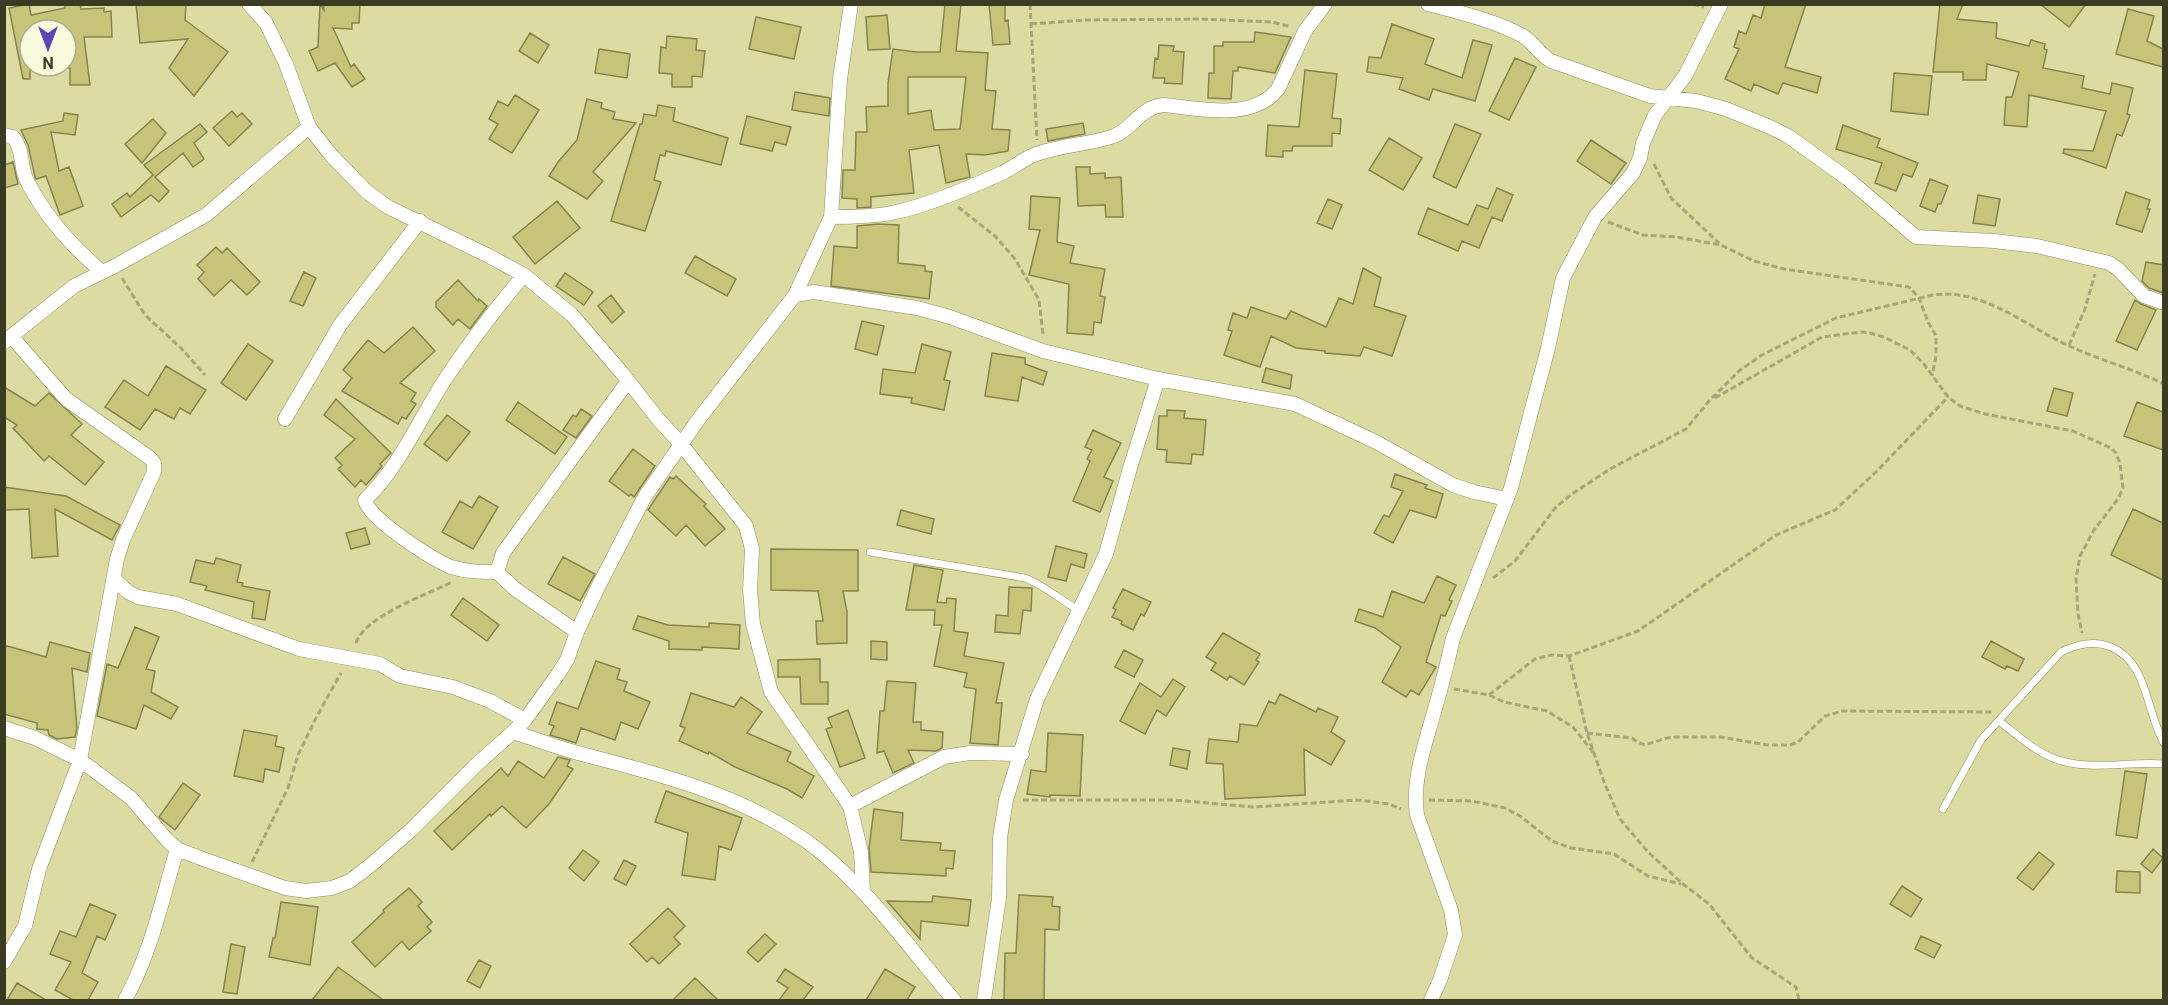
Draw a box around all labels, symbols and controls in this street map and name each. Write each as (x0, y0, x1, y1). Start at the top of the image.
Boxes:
north arrow (18, 18, 78, 78)
text: N (42, 53, 54, 72)

